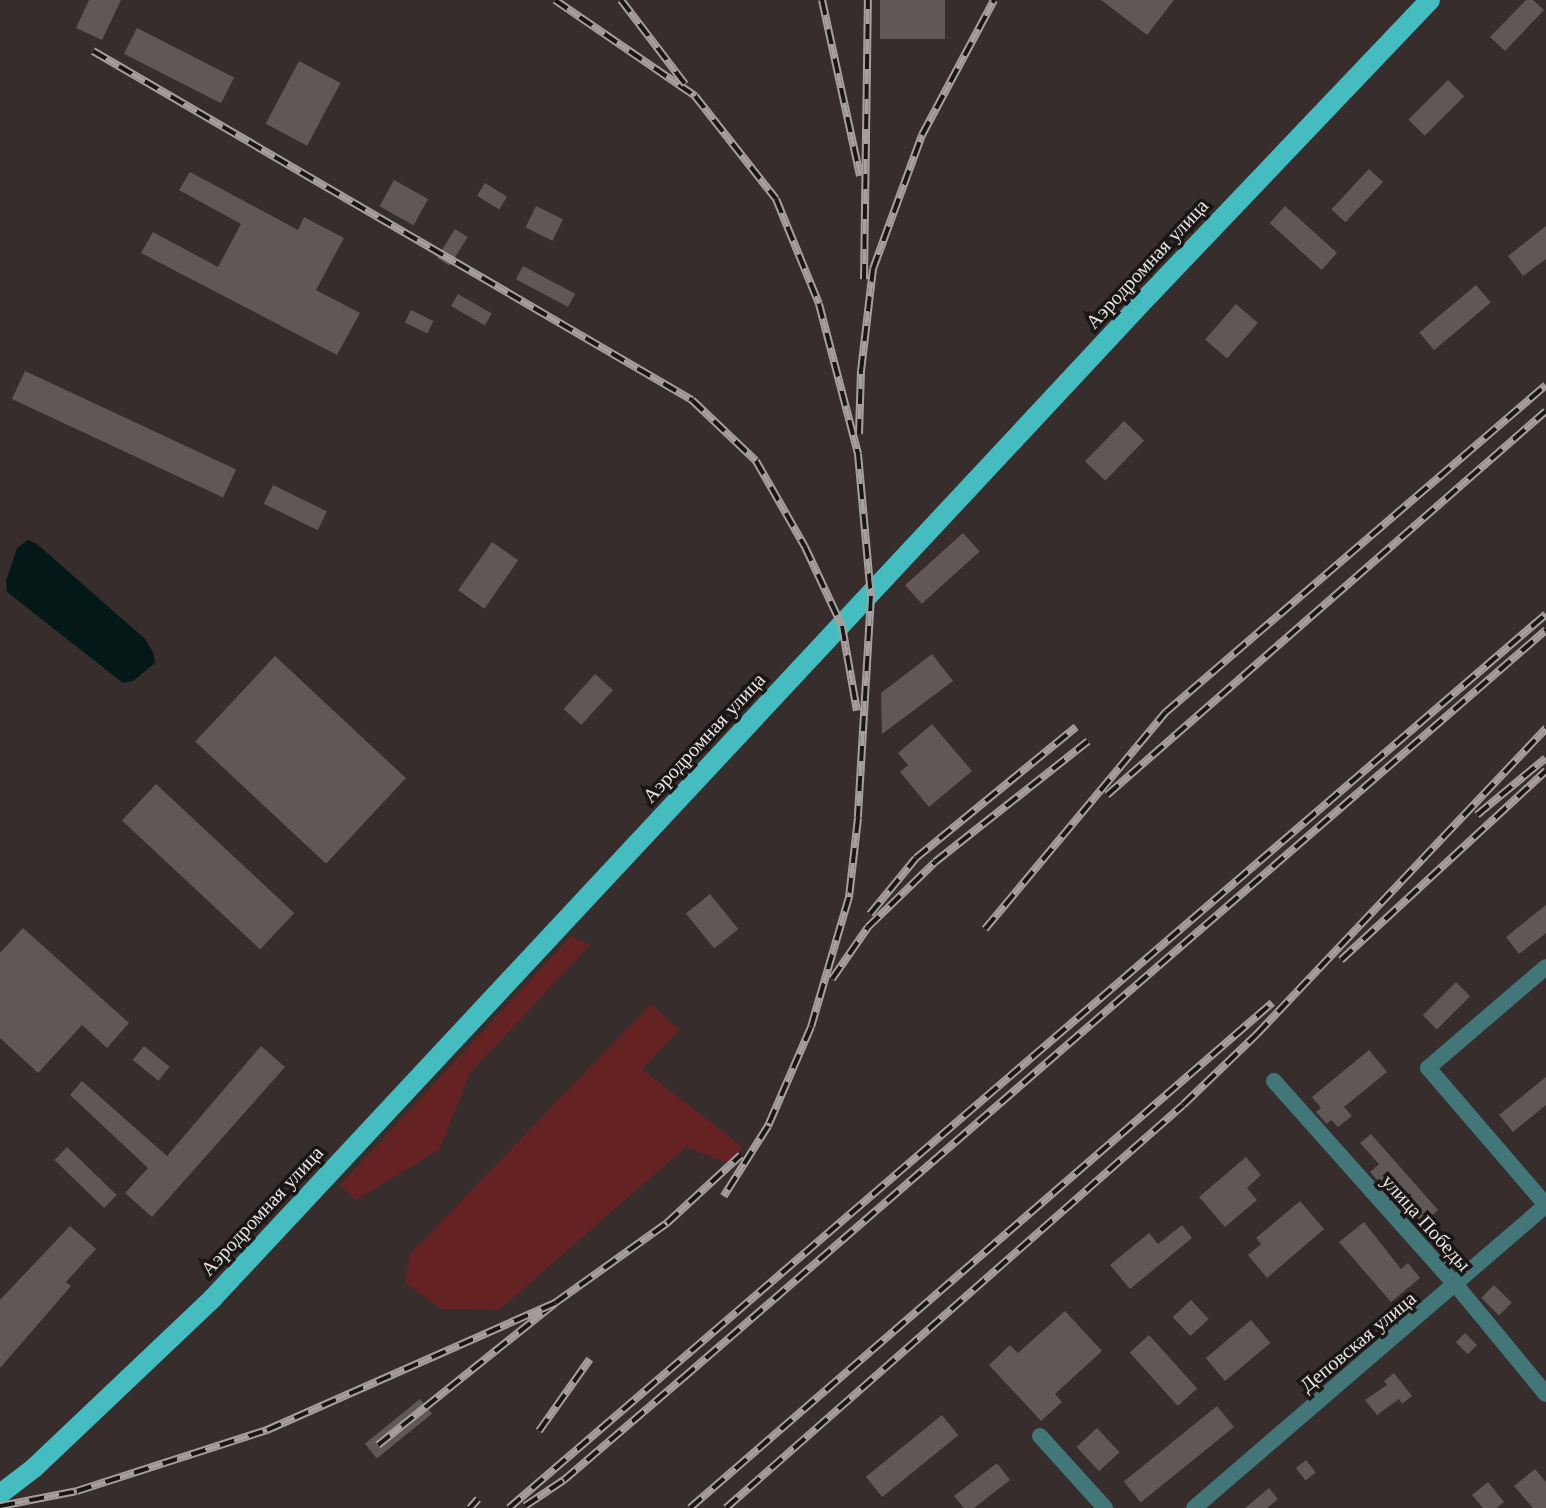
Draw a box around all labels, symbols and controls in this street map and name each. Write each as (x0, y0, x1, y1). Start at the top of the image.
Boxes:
street label: Аэродромная улица (1081, 194, 1213, 334)
street label: Аэродромная улица (638, 668, 770, 808)
street label: Аэродромная улица (196, 1141, 328, 1281)
street label: улица Победы (1376, 1170, 1476, 1276)
street label: Деповская улица (1295, 1286, 1421, 1398)

